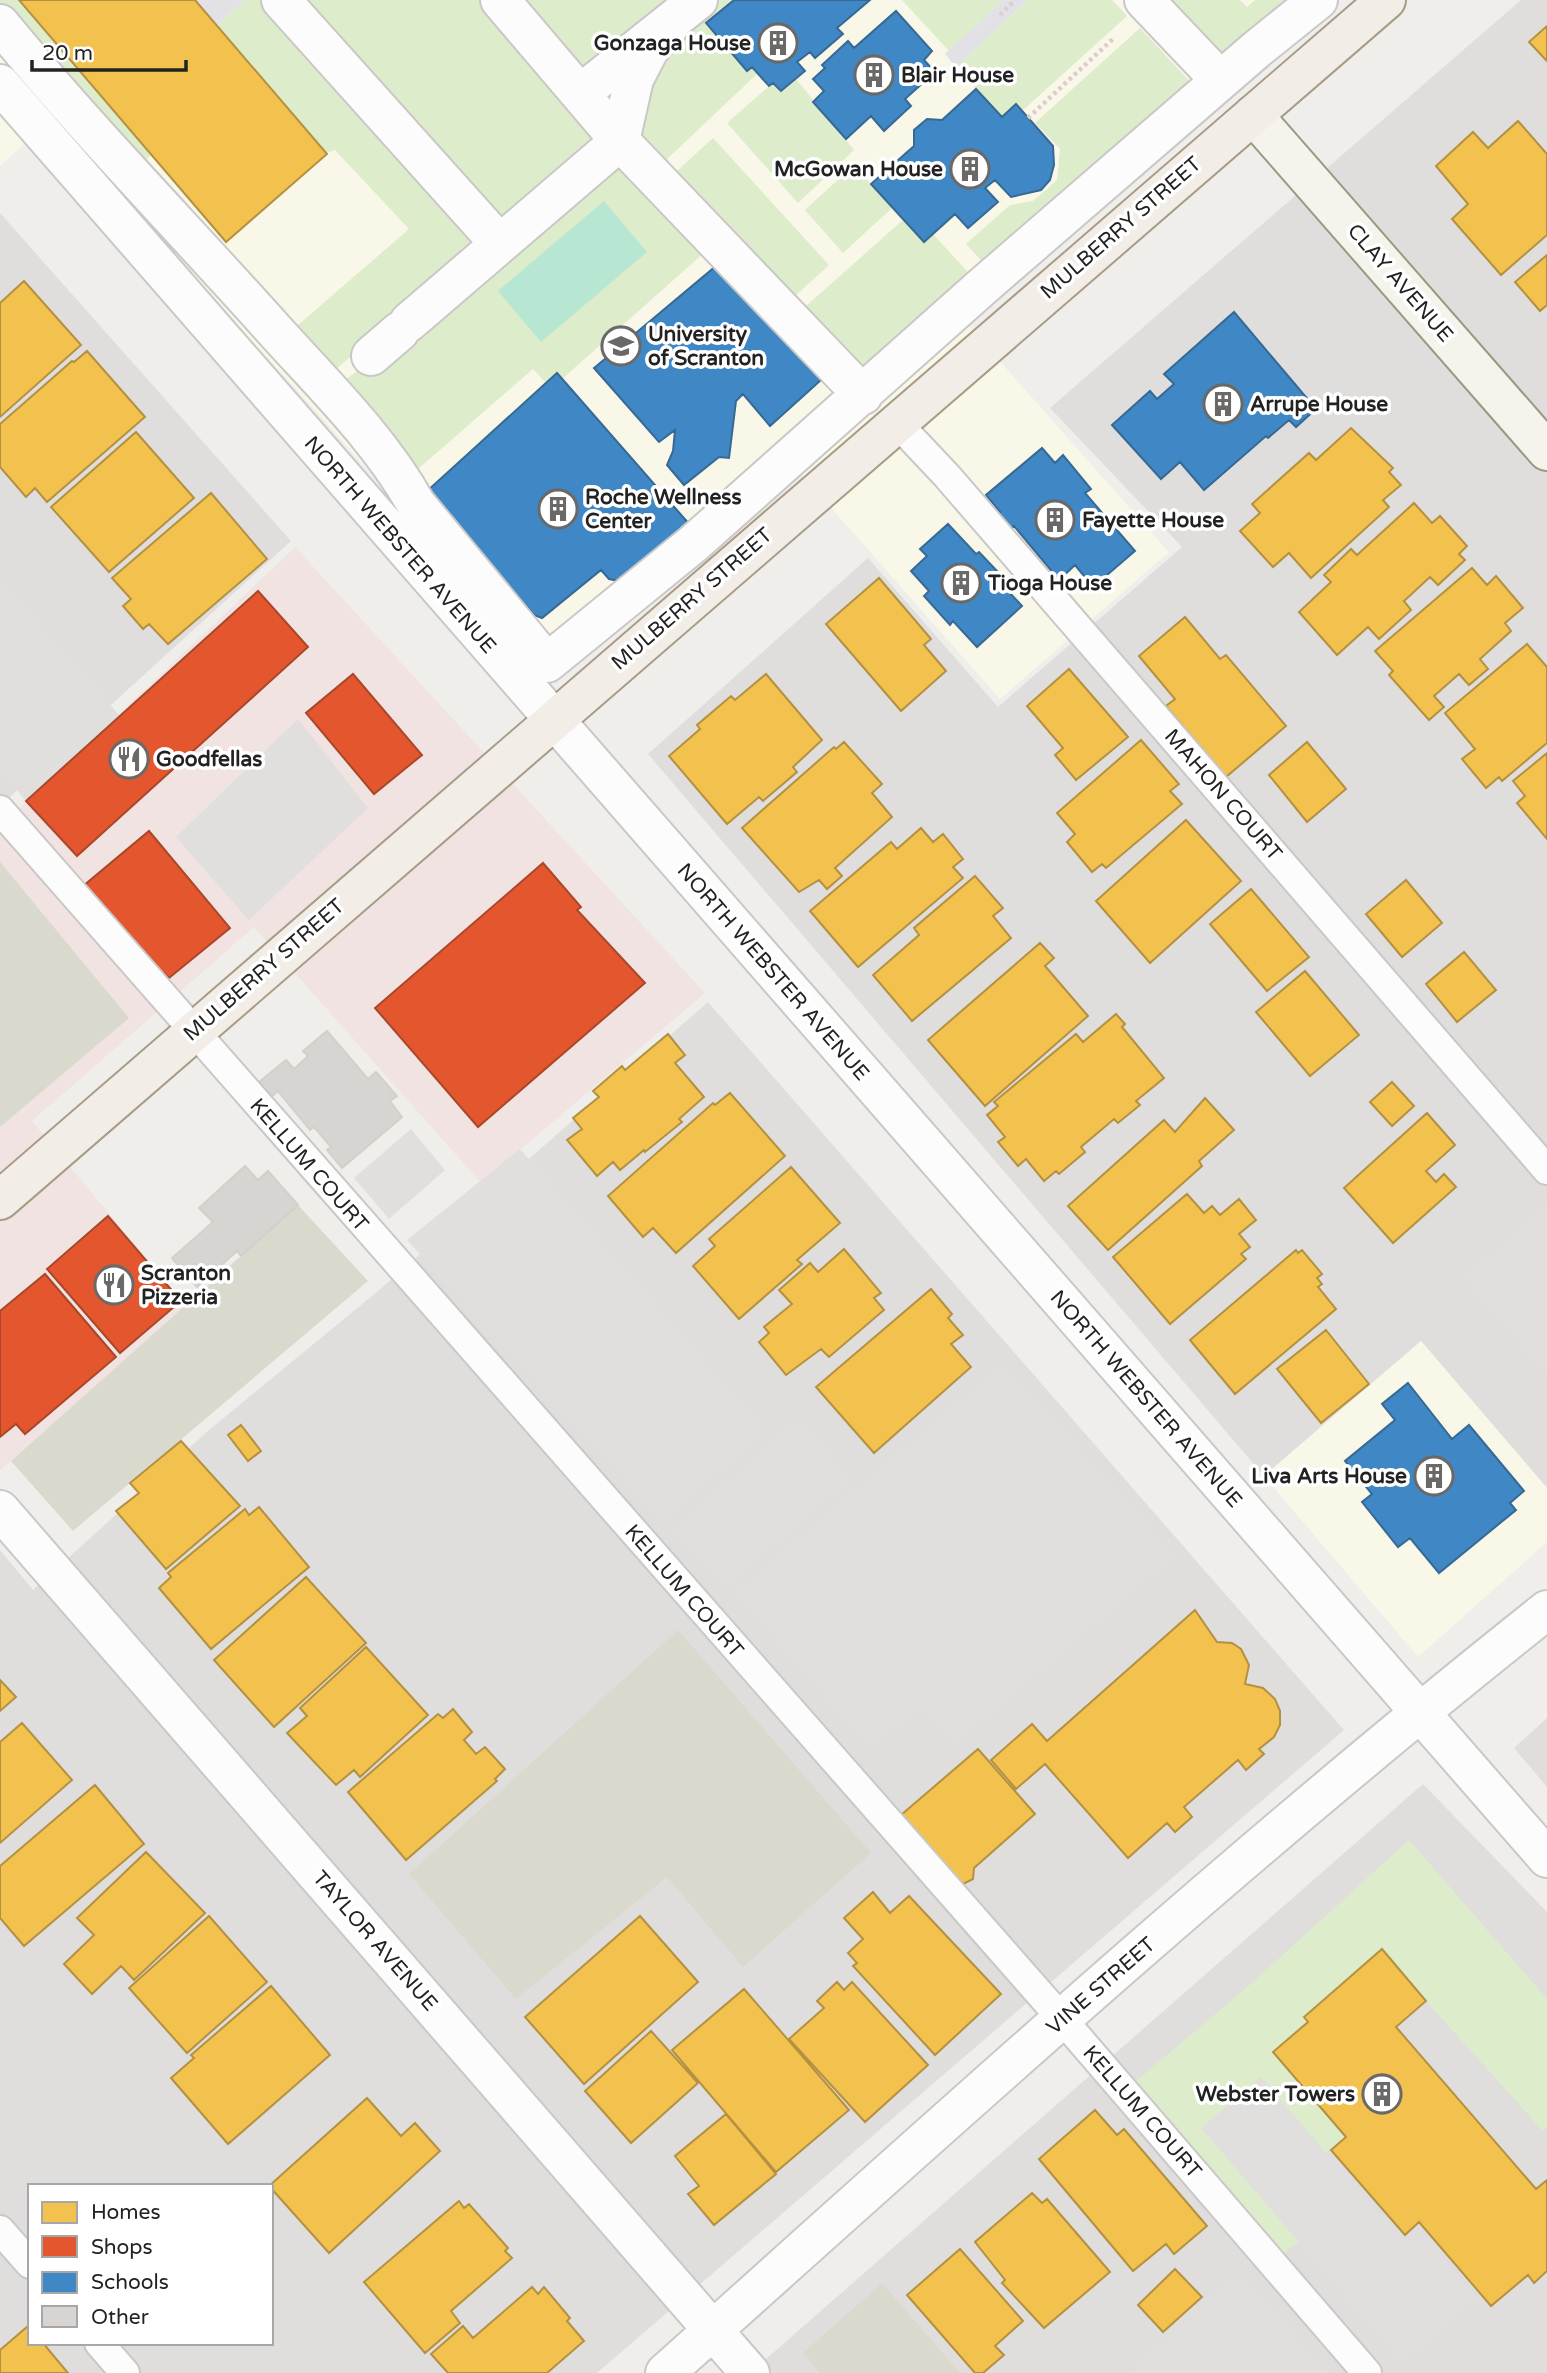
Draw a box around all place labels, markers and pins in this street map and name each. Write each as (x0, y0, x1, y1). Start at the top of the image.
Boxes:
building icon: Gonzaga House (757, 22, 799, 64)
place label: Gonzaga House (594, 31, 751, 56)
building icon: Blair House (853, 54, 895, 96)
place label: Blair House (901, 63, 1014, 88)
building icon: McGowan House (949, 148, 991, 190)
place label: McGowan House (774, 157, 943, 182)
place label: University of Scranton (648, 322, 764, 371)
school or university icon: University of Scranton (600, 325, 642, 367)
building icon: Arrupe House (1202, 383, 1244, 425)
place label: Arrupe House (1250, 392, 1388, 417)
place label: Roche Wellness Center (585, 485, 742, 534)
building icon: Roche Wellness Center (537, 488, 579, 530)
building icon: Fayette House (1034, 499, 1076, 541)
place label: Fayette House (1082, 508, 1224, 533)
building icon: Tioga House (940, 562, 982, 604)
place label: Tioga House (987, 571, 1112, 596)
restaurant icon: Goodfellas (108, 738, 150, 780)
place label: Goodfellas (156, 747, 262, 772)
place label: Scranton Pizzeria (141, 1261, 231, 1310)
restaurant icon: Scranton Pizzeria (93, 1264, 135, 1306)
building icon: Liva Arts House (1413, 1455, 1455, 1497)
place label: Liva Arts House (1251, 1464, 1407, 1489)
building icon: Webster Towers (1361, 2073, 1403, 2115)
place label: Webster Towers (1196, 2082, 1355, 2107)

